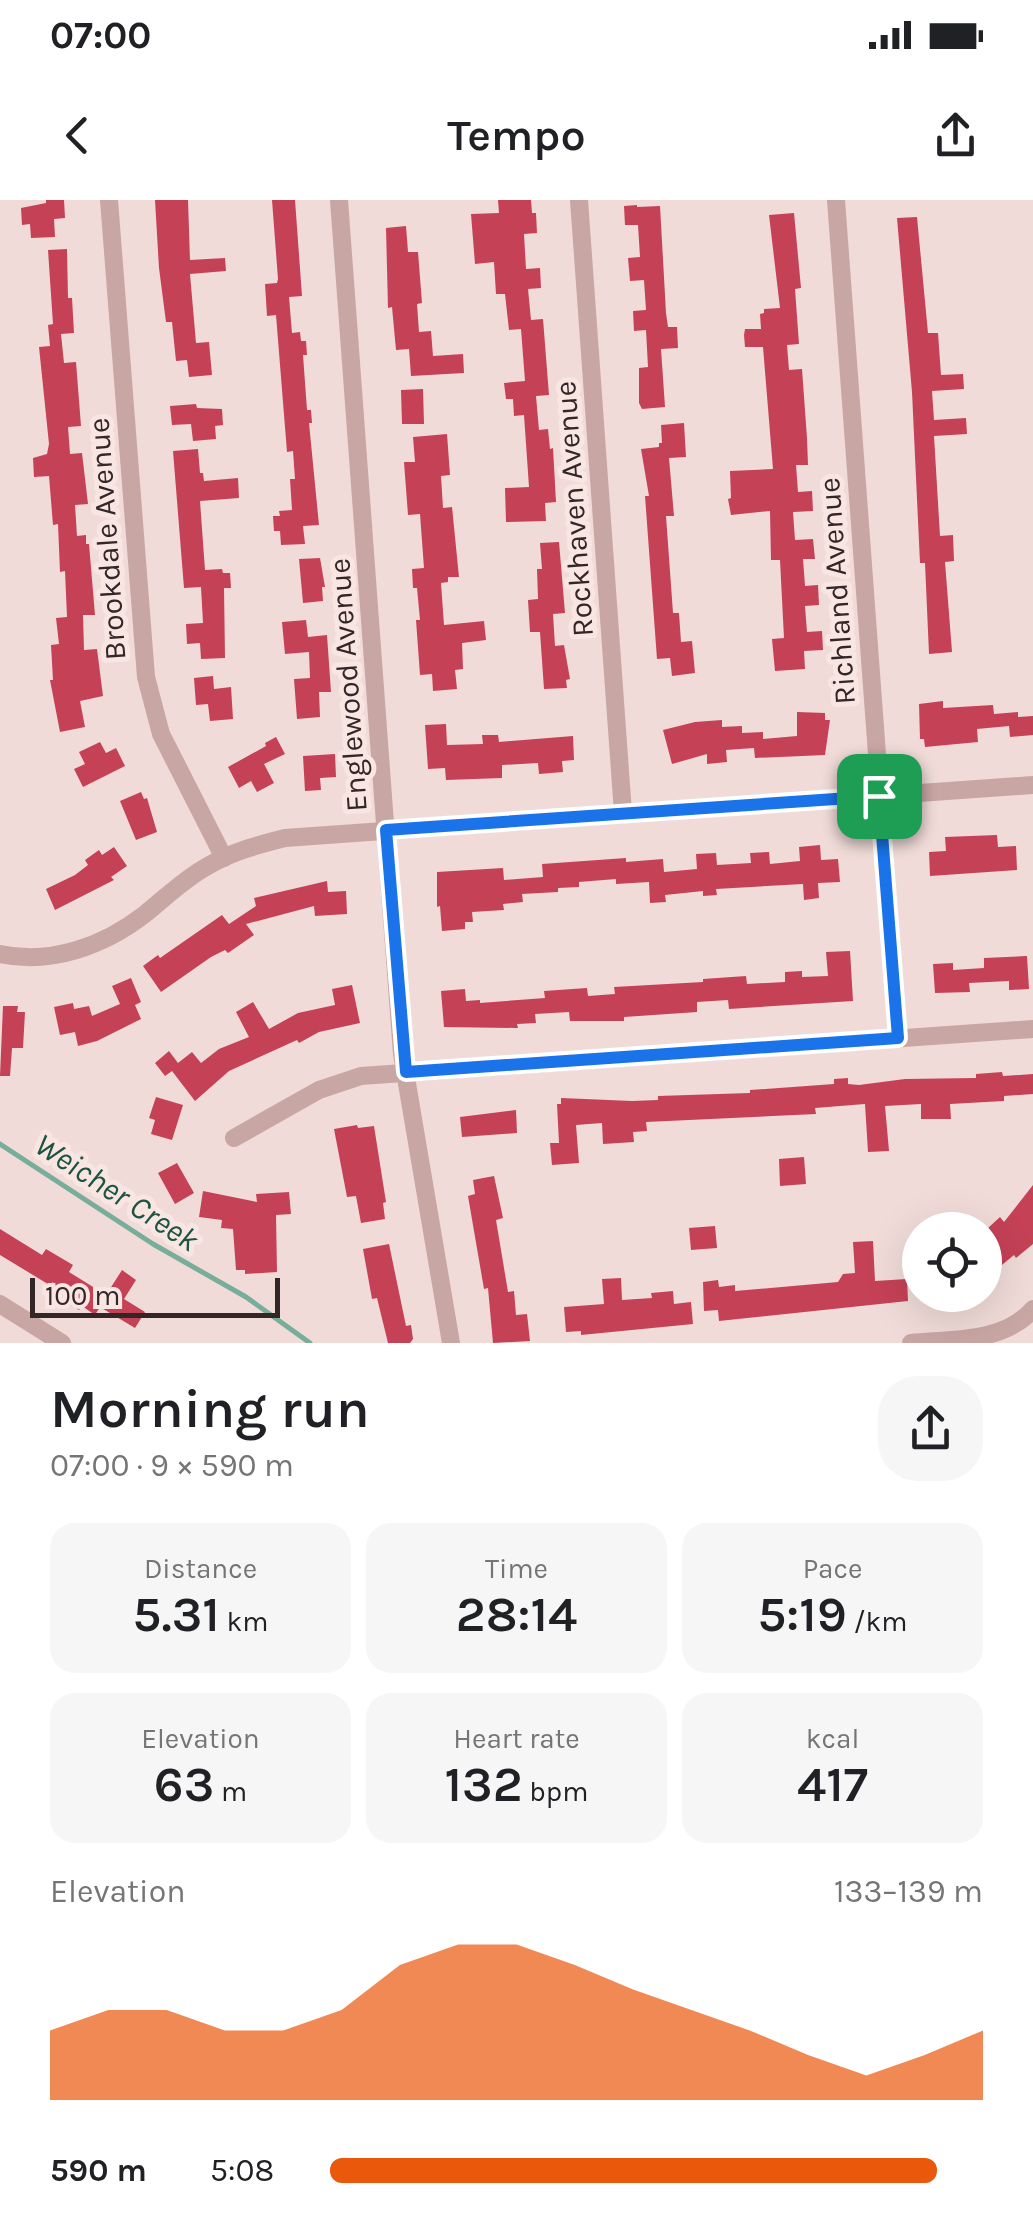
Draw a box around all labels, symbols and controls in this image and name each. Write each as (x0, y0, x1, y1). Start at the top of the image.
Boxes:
text: 07:00 (50, 13, 151, 58)
icon: back (50, 108, 105, 163)
icon: share (928, 108, 983, 163)
text: Tempo (447, 109, 586, 161)
street label: Rockhaven Avenue (547, 380, 601, 638)
street label: Brookdale Avenue (81, 416, 133, 662)
street label: Richland Avenue (811, 476, 863, 706)
street label: Englewood Avenue (321, 557, 375, 813)
pin (837, 754, 922, 839)
icon: arrive (852, 769, 907, 824)
water label: Weicher Creek (28, 1126, 206, 1259)
map controls (902, 1212, 1002, 1312)
button: locate (902, 1212, 1002, 1312)
scale bar (30, 1273, 280, 1318)
text: 100 m (45, 1279, 120, 1312)
button: share (878, 1376, 983, 1481)
text: Morning run (50, 1377, 370, 1441)
text: 07:00 · 9 × 590 m (50, 1447, 294, 1484)
text: Distance (144, 1552, 257, 1585)
text: Time (485, 1552, 548, 1585)
text: Pace (803, 1552, 862, 1585)
text: 5.31 (133, 1585, 220, 1644)
text: 28:14 (456, 1585, 577, 1644)
text: 5:19 (757, 1585, 847, 1644)
text: km (220, 1605, 268, 1638)
text: /km (847, 1605, 908, 1638)
text: Elevation (141, 1722, 260, 1755)
text: Heart rate (453, 1722, 580, 1755)
text: kcal (806, 1722, 859, 1755)
text: 63 (154, 1755, 214, 1814)
text: 132 (445, 1755, 523, 1814)
text: 417 (797, 1755, 868, 1814)
text: m (214, 1775, 247, 1808)
text: bpm (523, 1775, 588, 1808)
text: Elevation (50, 1873, 185, 1910)
text: 133–139 m (834, 1873, 983, 1910)
text: 590 m (50, 2152, 147, 2189)
text: 5:08 (210, 2152, 274, 2189)

